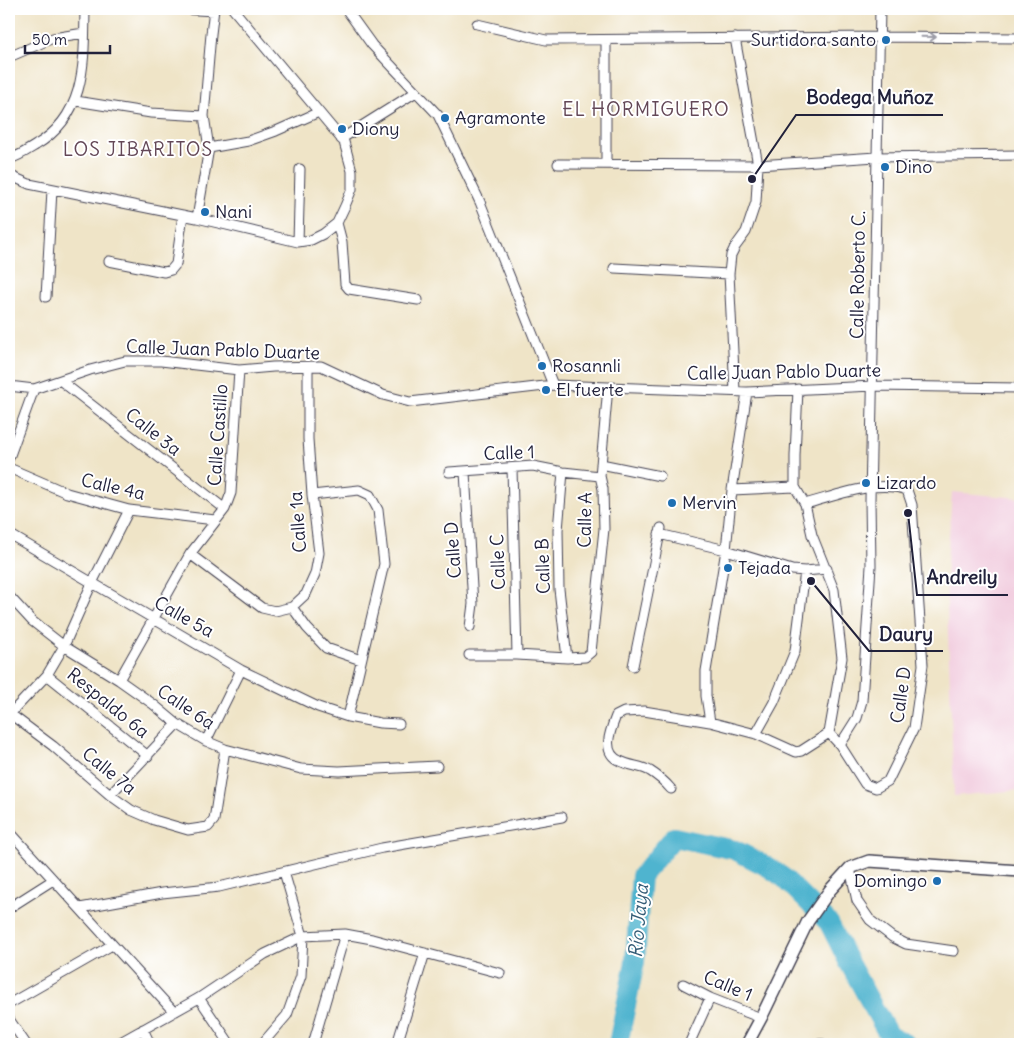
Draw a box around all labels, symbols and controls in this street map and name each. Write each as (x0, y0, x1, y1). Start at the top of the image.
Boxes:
scale bar (25, 22, 110, 54)
place label: Surtidora santo (751, 28, 876, 51)
text: 50 m (32, 30, 67, 49)
one-way arrow (920, 32, 936, 42)
marker: Surtidora santo (880, 34, 892, 46)
callout: Bodega Muñoz (796, 81, 943, 115)
text: Bodega Muñoz (806, 85, 934, 109)
district label: EL HORMIGUERO (562, 97, 730, 121)
place label: Agramonte (455, 106, 546, 129)
marker: Agramonte (439, 112, 451, 124)
place label: Diony (352, 117, 399, 140)
marker: Diony (336, 123, 348, 135)
district label: LOS JIBARITOS (63, 137, 213, 161)
place label: Dino (895, 155, 932, 178)
marker: Dino (879, 161, 891, 173)
place label: Nani (215, 200, 252, 223)
marker: Nani (199, 206, 211, 218)
street label: Calle Roberto C. (845, 211, 870, 339)
street label: Calle Juan Pablo Duarte (126, 335, 320, 364)
place label: Rosannli (552, 354, 621, 377)
street label: Calle Juan Pablo Duarte (687, 358, 881, 385)
marker: Rosannli (536, 360, 548, 372)
place label: El fuerte (556, 378, 624, 401)
street label: Calle Castillo (202, 383, 233, 487)
marker: El fuerte (540, 384, 552, 396)
street label: Calle 3a (121, 403, 186, 461)
street label: Calle 1 (483, 440, 535, 465)
street label: Calle 4a (79, 468, 147, 505)
place label: Lizardo (876, 471, 936, 494)
marker: Lizardo (860, 477, 872, 489)
street label: Calle 1a (284, 491, 311, 553)
place label: Mervin (682, 491, 737, 514)
street label: Calle A (573, 492, 596, 548)
marker: Mervin (666, 497, 678, 509)
street label: Calle D (439, 521, 466, 579)
street label: Calle C (485, 534, 510, 590)
street label: Calle B (530, 538, 555, 594)
place label: Tejada (738, 556, 791, 579)
callout: Andreily (917, 561, 1008, 595)
marker: Tejada (722, 562, 734, 574)
text: Andreily (926, 565, 998, 589)
street label: Calle 5a (150, 591, 218, 642)
callout: Daury (869, 617, 943, 651)
text: Daury (879, 622, 933, 646)
street label: Respaldo 6a (63, 662, 154, 743)
street label: Calle D (885, 665, 916, 725)
street label: Calle 6a (153, 679, 220, 734)
street label: Calle 7a (78, 742, 141, 799)
place label: Domingo (854, 869, 927, 892)
marker: Domingo (931, 875, 943, 887)
water label: Río Jaya (623, 882, 653, 959)
street label: Calle 1 (700, 965, 756, 1006)

